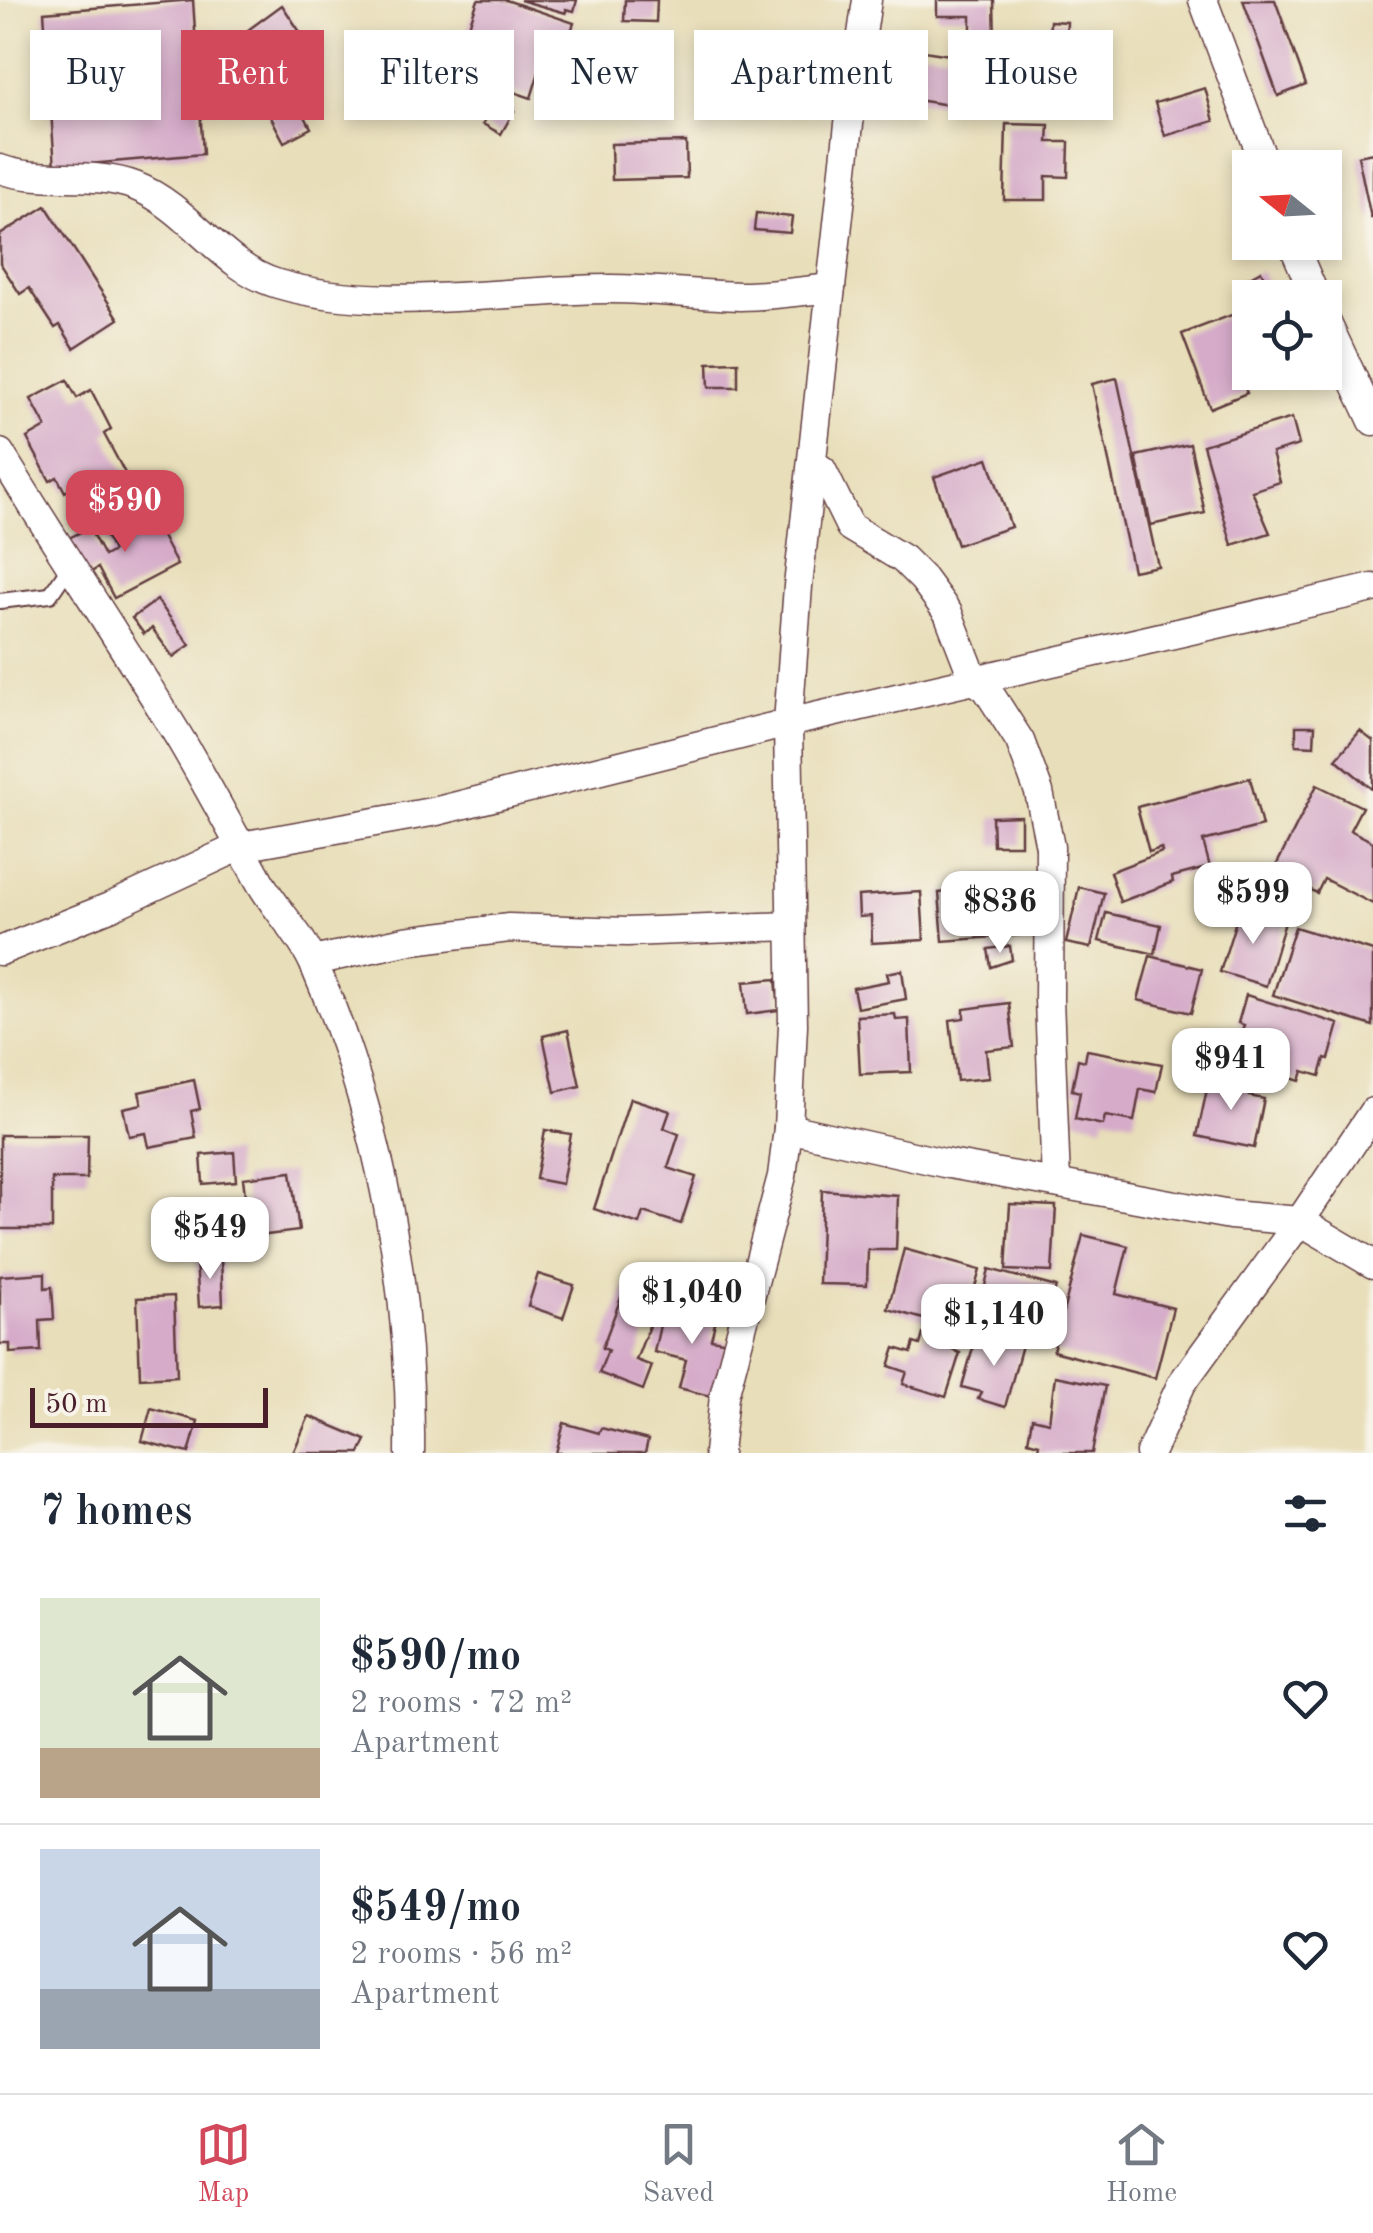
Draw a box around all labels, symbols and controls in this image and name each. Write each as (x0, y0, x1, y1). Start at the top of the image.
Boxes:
chip: Buy (30, 30, 161, 120)
chip: Rent (181, 30, 324, 120)
chip: Filters (344, 30, 514, 120)
chip: New (534, 30, 674, 120)
chip: Apartment (694, 30, 928, 120)
chip: House (948, 30, 1113, 120)
north arrow (1232, 150, 1342, 260)
map controls (1232, 150, 1342, 390)
button: locate (1232, 280, 1342, 390)
pin: $590 (66, 470, 184, 555)
text: $590 (88, 486, 162, 518)
pin: $599 (1194, 862, 1312, 947)
pin: $836 (941, 871, 1059, 956)
text: $599 (1216, 878, 1290, 910)
text: $836 (963, 887, 1037, 919)
pin: $941 (1172, 1028, 1290, 1113)
text: $941 (1194, 1044, 1268, 1076)
pin: $549 (151, 1197, 269, 1282)
text: $549 (173, 1213, 247, 1245)
pin: $1,040 (611, 1262, 773, 1347)
text: $1,040 (641, 1278, 743, 1310)
pin: $1,140 (913, 1284, 1075, 1369)
text: $1,140 (943, 1300, 1045, 1332)
scale bar (30, 1383, 268, 1428)
text: 50 m (45, 1391, 108, 1419)
icon: filters (1278, 1486, 1333, 1541)
text: 7 homes (40, 1492, 192, 1534)
text: $590/mo (350, 1637, 521, 1679)
icon: home (120, 1638, 240, 1758)
icon: heart (1278, 1671, 1333, 1726)
text: 2 rooms · 72 m² (350, 1688, 572, 1720)
text: Apartment (350, 1728, 500, 1760)
text: $549/mo (350, 1888, 521, 1930)
icon: home (120, 1889, 240, 2009)
icon: heart (1278, 1922, 1333, 1977)
text: 2 rooms · 56 m² (350, 1939, 572, 1971)
text: Apartment (350, 1979, 500, 2011)
tab: Map (196, 2117, 251, 2212)
tab: Saved (643, 2117, 714, 2212)
tab: Home (1106, 2117, 1177, 2212)

